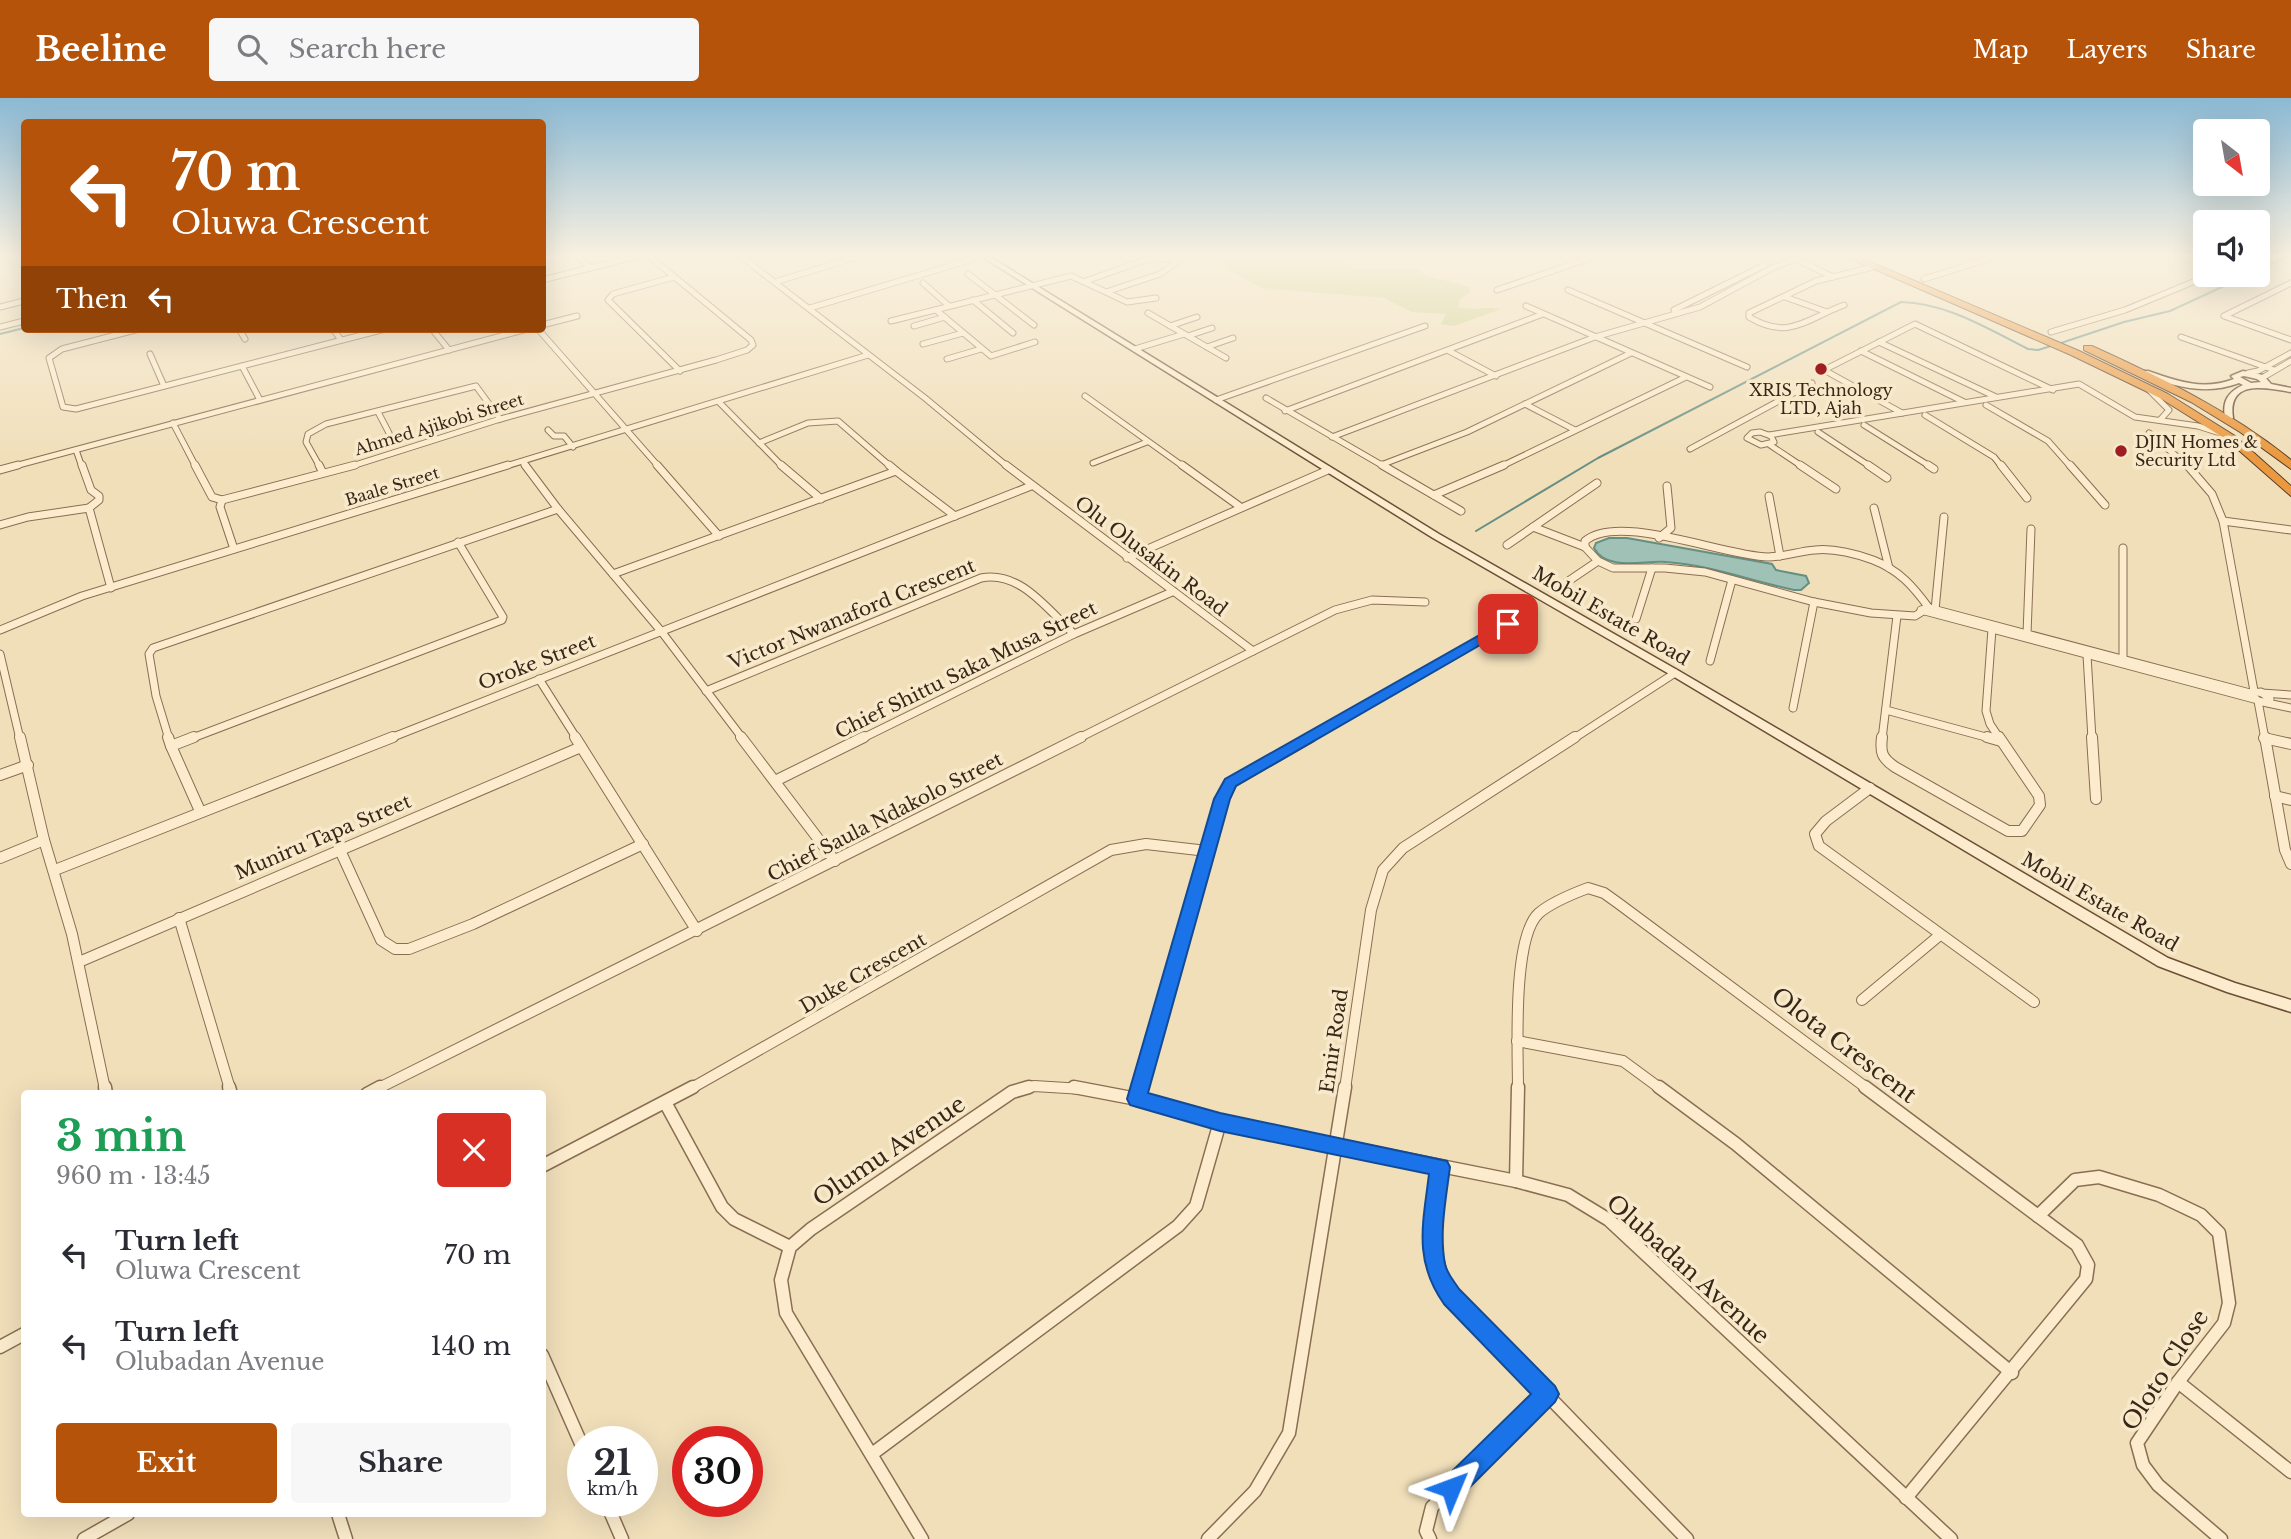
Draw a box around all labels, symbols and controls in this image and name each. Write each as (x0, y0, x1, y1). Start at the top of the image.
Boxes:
search box (209, 18, 699, 81)
text: Beeline (35, 29, 167, 70)
icon: search (233, 30, 271, 68)
text: Search here (289, 33, 446, 65)
text: Map (1973, 35, 2029, 64)
text: Layers (2067, 35, 2148, 64)
text: Share (2186, 35, 2256, 64)
north arrow (2193, 119, 2270, 196)
map controls (2193, 119, 2270, 287)
text: 70 m (171, 142, 301, 203)
icon: left (56, 147, 147, 238)
text: Oluwa Crescent (171, 203, 429, 243)
button: sound (2193, 210, 2270, 287)
icon: left (142, 280, 180, 318)
text: Then (56, 283, 128, 315)
marker: XRIS Technology LTD, Ajah (1813, 361, 1829, 377)
place label: XRIS Technology LTD, Ajah (1749, 380, 1894, 418)
street label: Ahmed Ajikobi Street (351, 389, 526, 460)
place label: DJIN Homes & Security Ltd (2135, 432, 2258, 470)
marker: DJIN Homes & Security Ltd (2113, 443, 2129, 459)
street label: Baale Street (343, 462, 441, 510)
street label: Olu Olusakin Road (1070, 491, 1232, 621)
street label: Victor Nwanaford Crescent (724, 554, 979, 674)
street label: Mobil Estate Road (1528, 562, 1694, 670)
pin (1478, 594, 1538, 654)
street label: Chief Shittu Saka Musa Street (831, 596, 1101, 744)
icon: arrive (1489, 605, 1527, 643)
street label: Oroke Street (475, 629, 600, 695)
street label: Chief Saula Ndakolo Street (763, 747, 1007, 886)
street label: Muniru Tapa Street (232, 789, 415, 884)
street label: Mobil Estate Road (2017, 848, 2183, 956)
street label: Duke Crescent (796, 927, 931, 1018)
street label: Olota Crescent (1766, 981, 1922, 1109)
street label: Emir Road (1315, 987, 1353, 1095)
street label: Olumu Avenue (807, 1090, 971, 1212)
text: 3 min (56, 1110, 186, 1162)
button: close (437, 1113, 511, 1187)
text: 960 m · 13:45 (56, 1162, 211, 1190)
street label: Olubadan Avenue (1601, 1188, 1775, 1350)
text: Turn left (115, 1225, 239, 1257)
icon: left (56, 1236, 94, 1274)
text: 70 m (444, 1239, 511, 1271)
text: Oluwa Crescent (115, 1257, 301, 1285)
street label: Oloto Close (2115, 1304, 2215, 1436)
text: Turn left (115, 1316, 239, 1348)
icon: left (56, 1327, 94, 1365)
text: 140 m (430, 1330, 511, 1362)
text: Olubadan Avenue (115, 1348, 325, 1376)
button: Exit (56, 1423, 277, 1503)
button: Share (291, 1423, 511, 1503)
speed limit sign: 30 (672, 1426, 763, 1517)
text: 21 (593, 1441, 632, 1484)
position arrow (1414, 1451, 1488, 1525)
text: km/h (587, 1478, 638, 1500)

